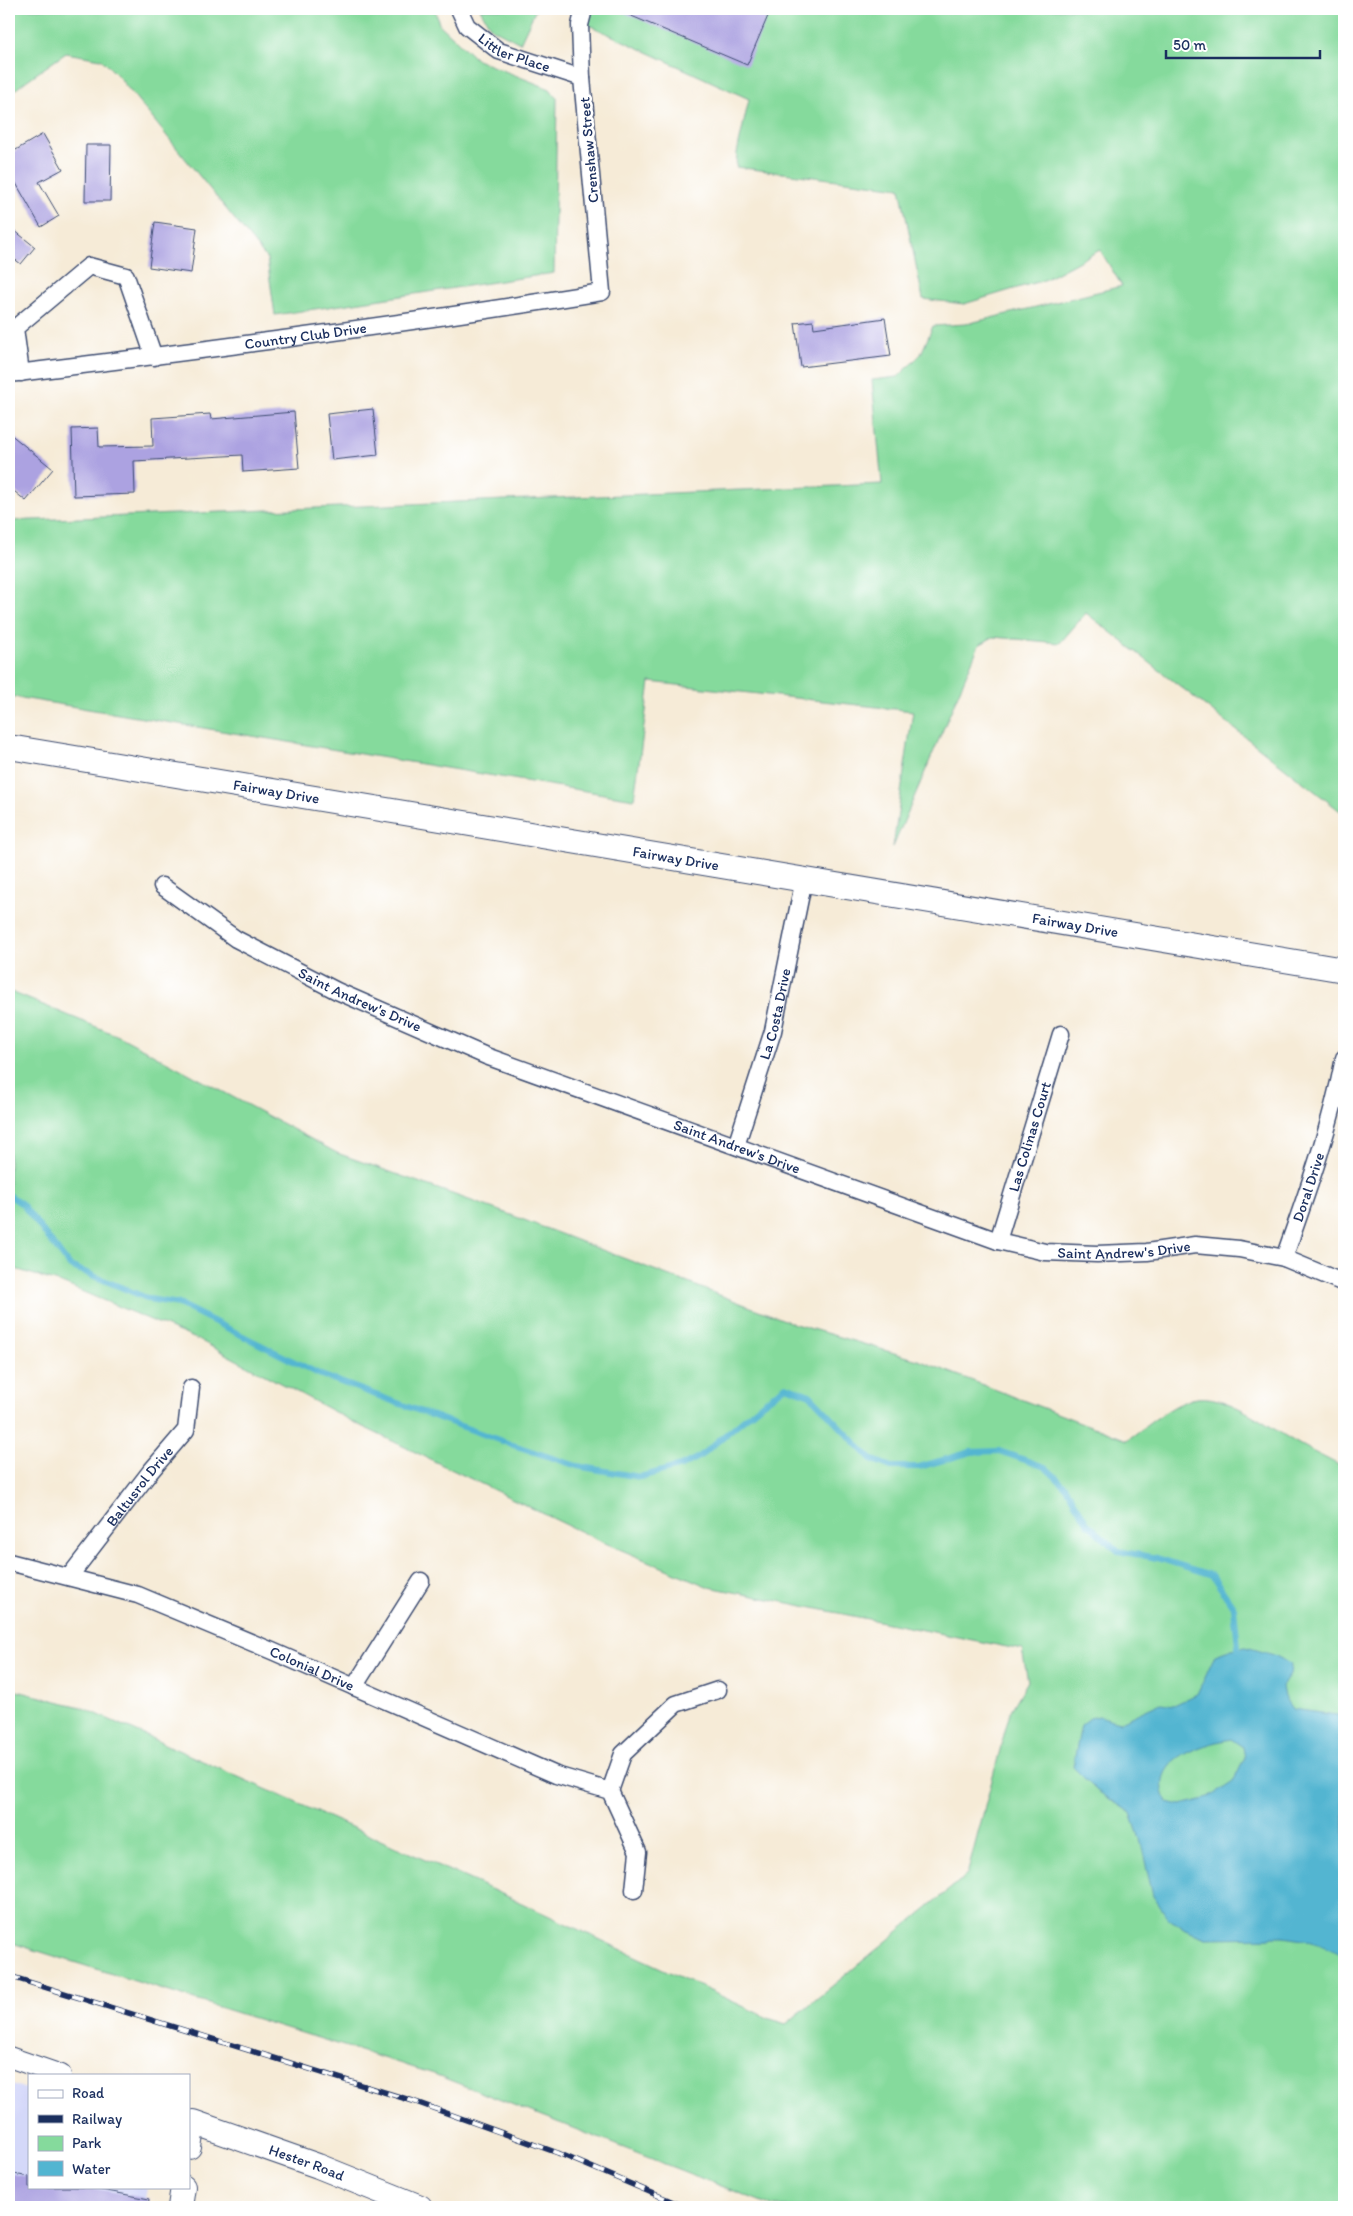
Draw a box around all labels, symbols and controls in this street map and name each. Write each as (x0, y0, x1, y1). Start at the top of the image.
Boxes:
scale bar (1166, 28, 1319, 60)
street label: Littler Place (474, 29, 552, 76)
text: 50 m (1173, 36, 1206, 54)
street label: Crenshaw Street (575, 96, 603, 204)
street label: Country Club Drive (243, 319, 368, 353)
street label: Fairway Drive (232, 776, 321, 808)
street label: Fairway Drive (631, 842, 720, 874)
street label: Fairway Drive (1031, 909, 1120, 941)
street label: Saint Andrew's Drive (295, 964, 424, 1036)
street label: La Costa Drive (755, 967, 795, 1062)
street label: Las Colinas Court (1005, 1079, 1055, 1194)
street label: Saint Andrew's Drive (671, 1116, 803, 1178)
street label: Doral Drive (1288, 1150, 1328, 1224)
street label: Saint Andrew's Drive (1057, 1237, 1192, 1263)
street label: Baltusrol Drive (102, 1443, 177, 1530)
street label: Colonial Drive (267, 1642, 357, 1695)
legend (28, 2074, 190, 2188)
text: Road (72, 2084, 105, 2102)
text: Railway (72, 2110, 122, 2128)
text: Park (72, 2134, 102, 2152)
street label: Hester Road (267, 2140, 348, 2185)
text: Water (72, 2160, 111, 2178)

